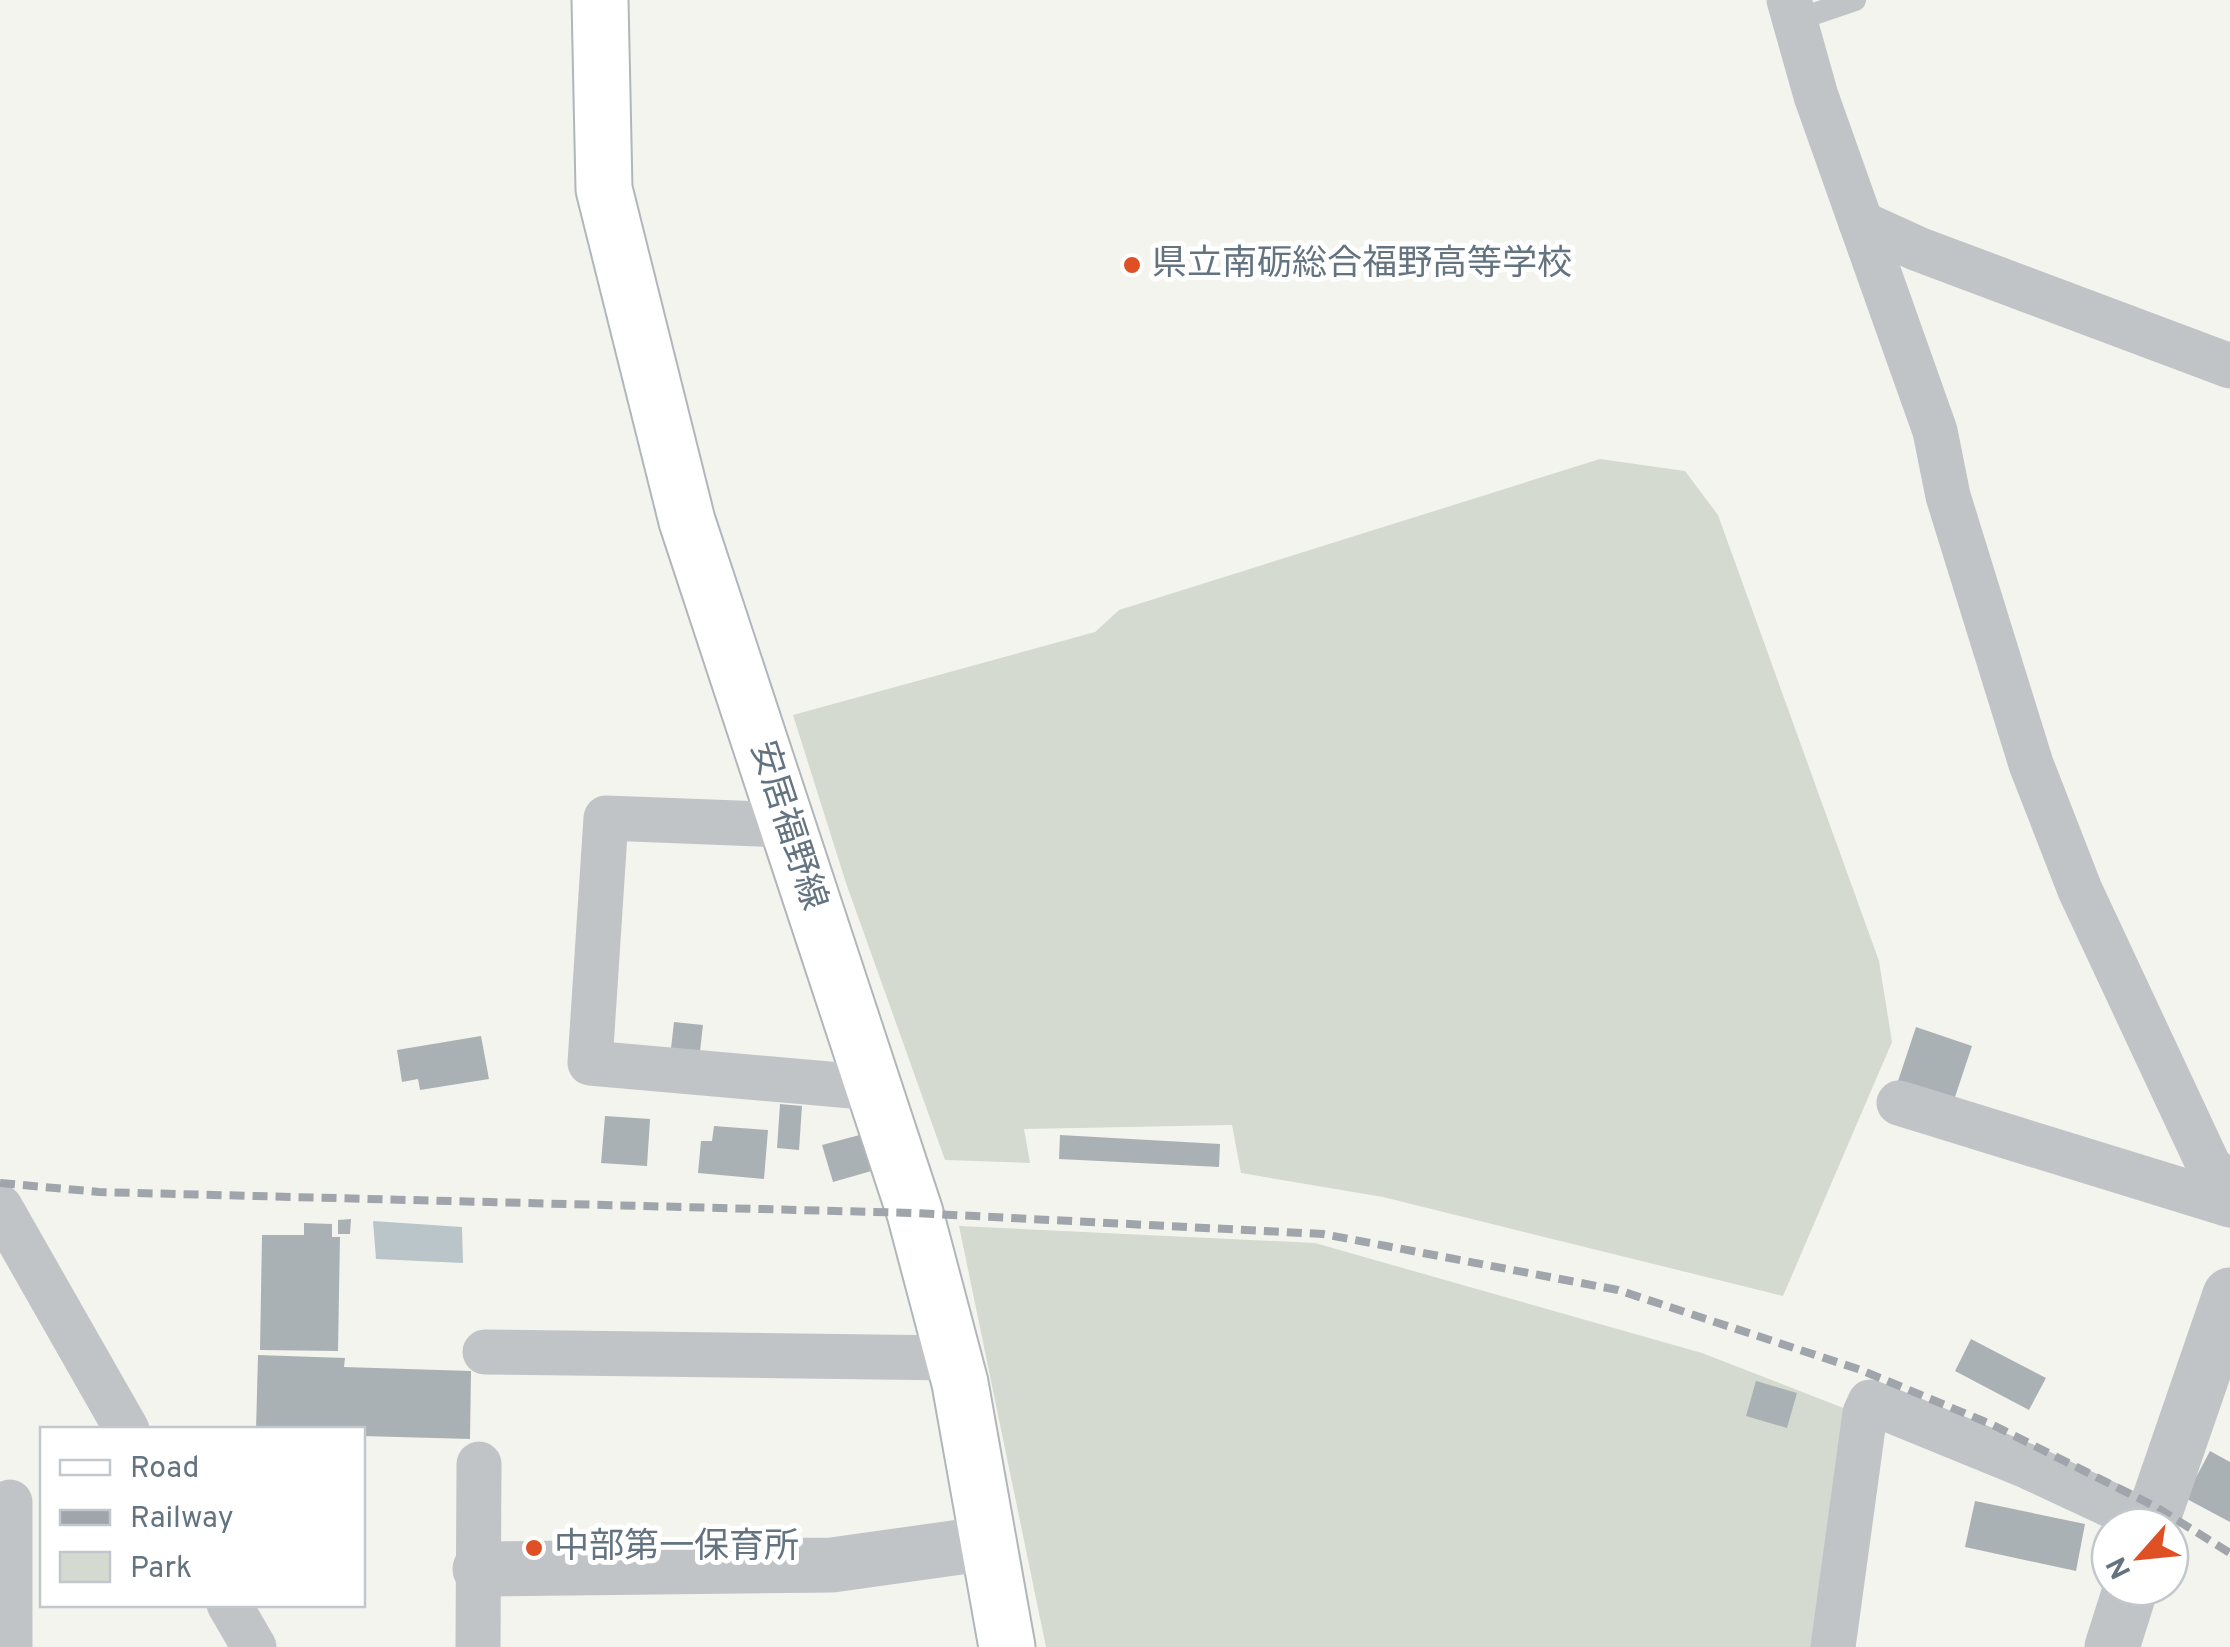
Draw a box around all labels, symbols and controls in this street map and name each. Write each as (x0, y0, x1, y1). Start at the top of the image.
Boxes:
place label: 県立南砺総合福野高等学校 (1152, 243, 1572, 287)
marker: 県立南砺総合福野高等学校 (1121, 254, 1143, 276)
street label: 安居福野線 (739, 736, 835, 916)
legend (40, 1427, 365, 1607)
text: Road (130, 1451, 199, 1488)
text: Railway (130, 1501, 234, 1538)
north arrow (2090, 1507, 2190, 1607)
place label: 中部第一保育所 (554, 1526, 799, 1570)
marker: 中部第一保育所 (523, 1537, 545, 1559)
text: N (2100, 1550, 2141, 1584)
text: Park (130, 1551, 192, 1588)

